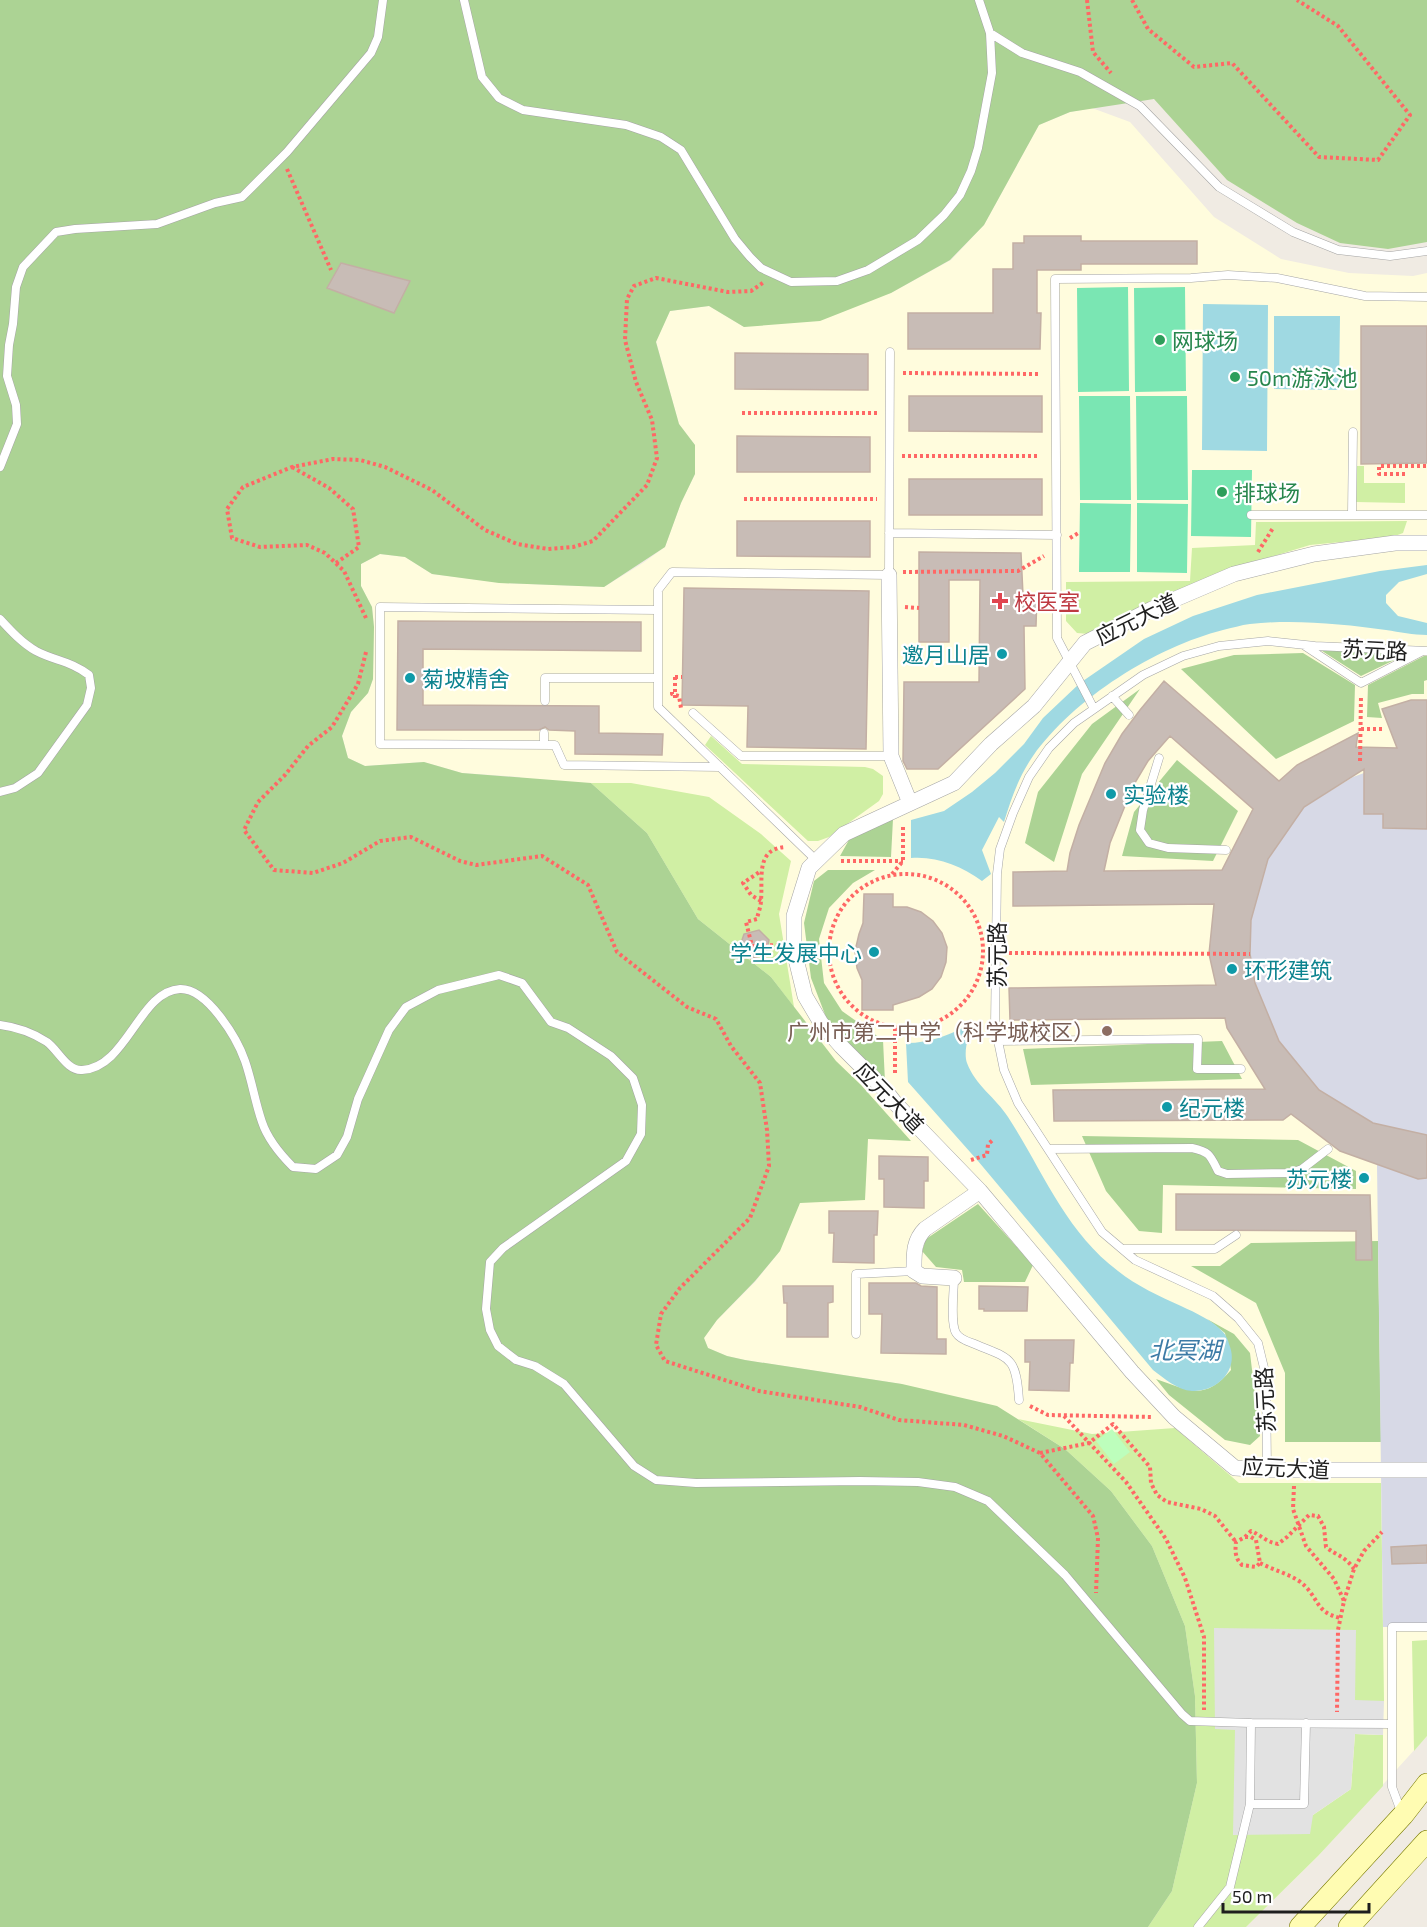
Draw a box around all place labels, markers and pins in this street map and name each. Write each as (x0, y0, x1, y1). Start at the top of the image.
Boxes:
place label: 网球场 (1172, 327, 1238, 353)
marker: 网球场 (1153, 333, 1167, 347)
place label: 50m游泳池 (1247, 364, 1357, 390)
marker: 50m游泳池 (1228, 370, 1242, 384)
place label: 排球场 (1234, 479, 1300, 505)
marker: 排球场 (1215, 485, 1229, 499)
place label: 校医室 (1014, 588, 1080, 614)
marker: 校医室 (991, 592, 1009, 610)
place label: 邀月山居 (902, 641, 990, 667)
marker: 邀月山居 (995, 647, 1009, 661)
place label: 菊坡精舍 (422, 665, 510, 691)
marker: 菊坡精舍 (403, 671, 417, 685)
place label: 实验楼 (1123, 781, 1189, 807)
marker: 实验楼 (1104, 787, 1118, 801)
place label: 学生发展中心 (730, 939, 862, 965)
marker: 学生发展中心 (867, 945, 881, 959)
place label: 环形建筑 (1244, 956, 1332, 982)
marker: 环形建筑 (1225, 962, 1239, 976)
place label: 广州市第二中学（科学城校区） (787, 1018, 1095, 1044)
marker: 广州市第二中学（科学城校区） (1100, 1024, 1114, 1038)
place label: 纪元楼 (1179, 1094, 1245, 1120)
marker: 纪元楼 (1160, 1100, 1174, 1114)
place label: 苏元楼 (1286, 1165, 1352, 1191)
marker: 苏元楼 (1357, 1171, 1371, 1185)

